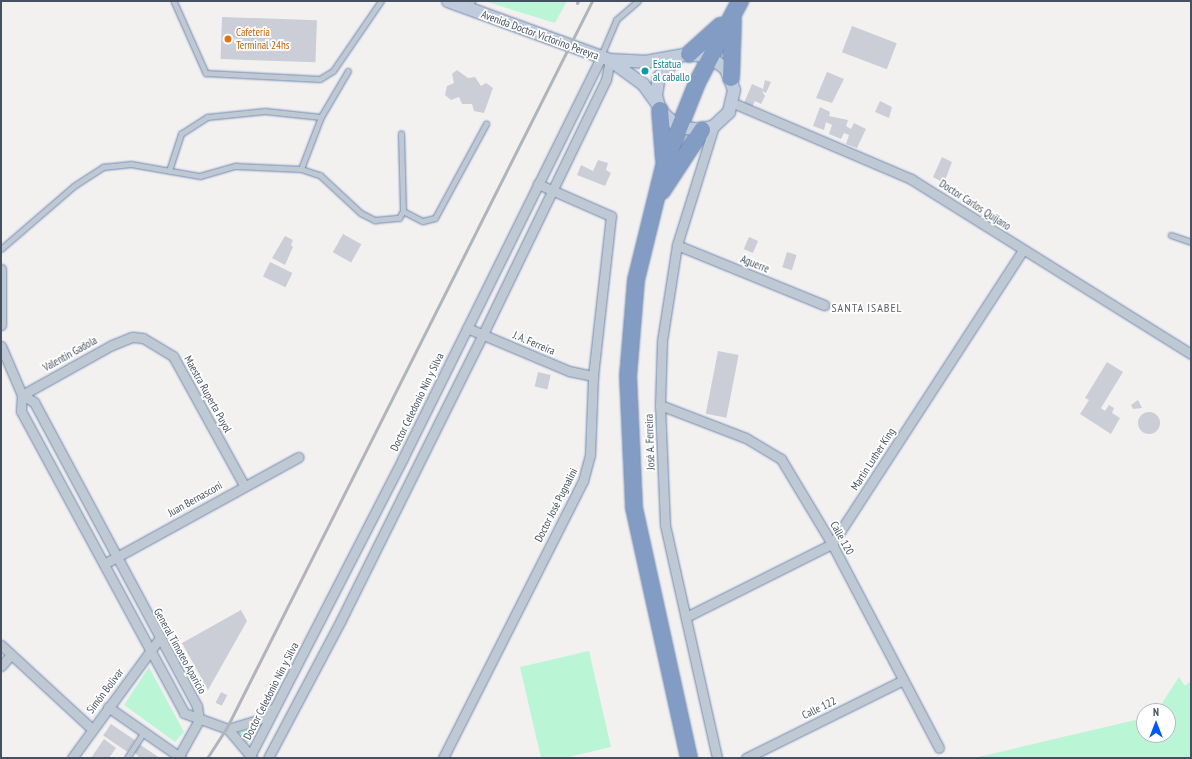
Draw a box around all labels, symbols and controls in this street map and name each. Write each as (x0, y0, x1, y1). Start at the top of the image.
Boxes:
street label: Avenida Doctor Victorino Pereyra (479, 8, 601, 62)
place label: Cafetería Terminal 24hs (236, 26, 289, 52)
marker: Cafetería Terminal 24hs (223, 34, 233, 44)
place label: Estatua al caballo (653, 58, 690, 84)
marker: Estatua al caballo (640, 66, 650, 76)
street label: Doctor Carlos Quijano (937, 177, 1013, 233)
street label: Aguerre (739, 252, 771, 276)
district label: SANTA ISABEL (831, 301, 903, 315)
street label: J. A. Ferreira (510, 328, 558, 358)
street label: Valentín Gadola (41, 334, 99, 374)
street label: Doctor Celedonio Nin y Silva (387, 351, 447, 453)
street label: Maestra Ruperta Puyol (181, 353, 235, 435)
street label: José A. Ferreira (642, 413, 658, 471)
street label: Martin Luther King (848, 425, 898, 493)
street label: Doctor José Pugnalini (532, 466, 580, 544)
street label: Juan Bernasconi (165, 479, 225, 519)
street label: Calle 120 (827, 519, 857, 557)
street label: General Timoteo Aparicio (151, 606, 209, 696)
street label: Doctor Celedonio Nin y Silva (241, 640, 301, 742)
street label: Simón Bolivar (84, 666, 126, 716)
street label: Calle 122 (800, 694, 838, 722)
north arrow (1136, 703, 1176, 743)
text: N (1153, 705, 1159, 719)

